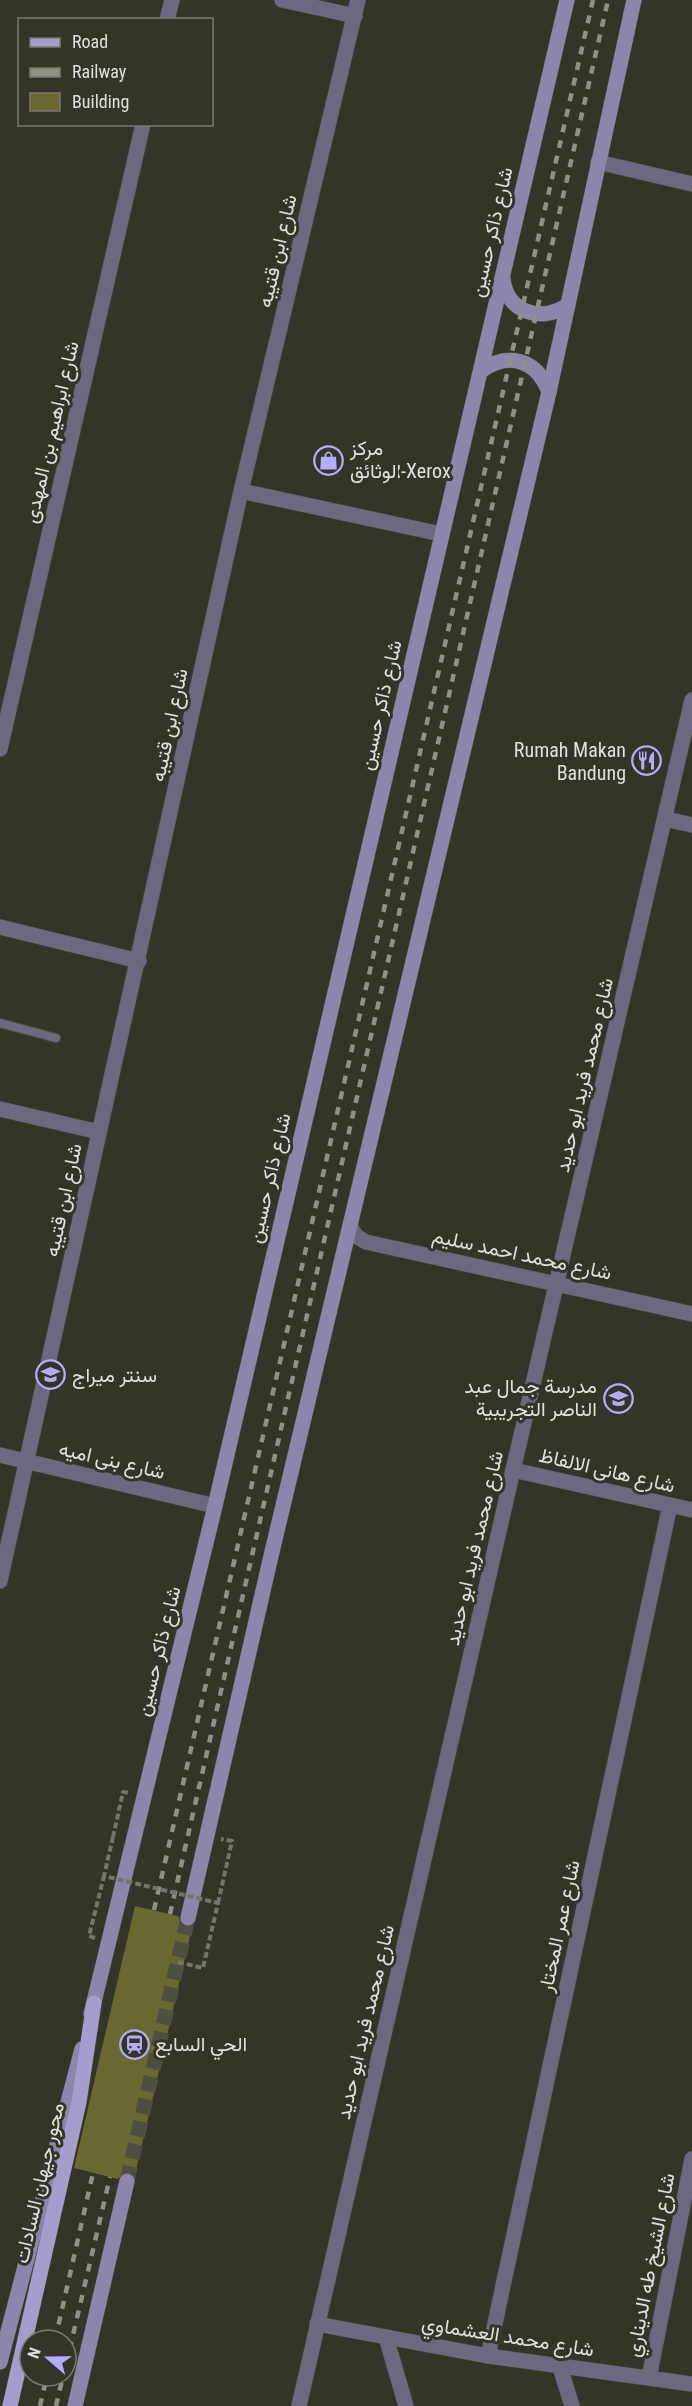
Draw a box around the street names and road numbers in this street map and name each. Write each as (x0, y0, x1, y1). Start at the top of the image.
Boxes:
street label: شارع ذاكر حسين (464, 165, 520, 300)
street label: شارع ابن قتيبه (252, 192, 304, 310)
street label: شارع ابراهيم بن المهدى (18, 339, 86, 526)
street label: شارع ذاكر حسين (353, 638, 409, 773)
street label: شارع ابن قتيبه (145, 666, 195, 784)
street label: شارع محمد فريد ابو حديد (550, 975, 620, 1175)
street label: شارع ذاكر حسين (242, 1111, 298, 1246)
street label: شارع ابن قتيبه (39, 1141, 89, 1259)
street label: شارع محمد احمد سليم (430, 1223, 614, 1287)
street label: شارع بنى اميه (56, 1436, 167, 1486)
street label: شارع هانى الالفاظ (536, 1443, 677, 1499)
street label: شارع محمد فريد ابو حديد (440, 1448, 510, 1648)
street label: شارع ذاكر حسين (130, 1584, 188, 1719)
street label: شارع عمر المختار (533, 1858, 587, 1996)
street label: شارع محمد فريد ابو حديد (331, 1922, 401, 2122)
street label: محور جيهان السادات (9, 2100, 70, 2266)
street label: شارع الشيخ طه الديناري (620, 2171, 685, 2360)
street label: شارع محمد العشماوي (419, 2311, 596, 2366)

